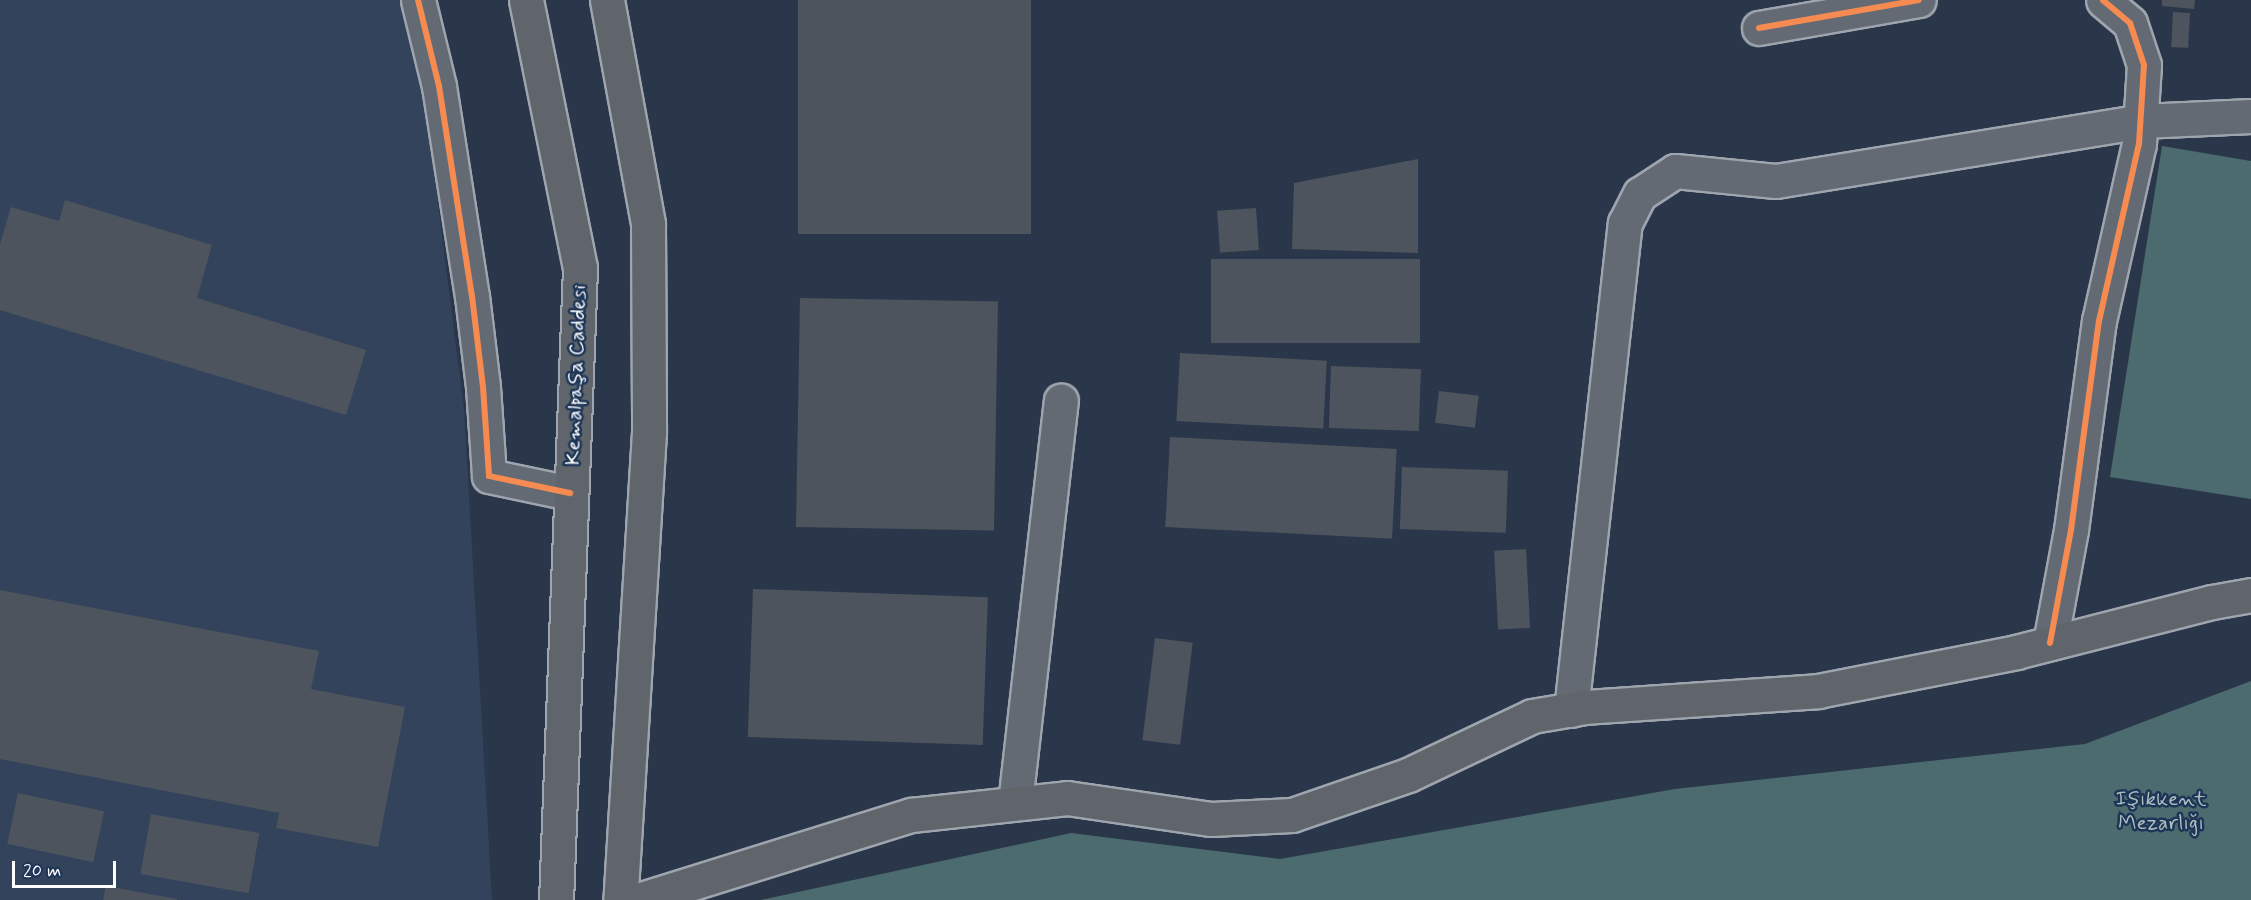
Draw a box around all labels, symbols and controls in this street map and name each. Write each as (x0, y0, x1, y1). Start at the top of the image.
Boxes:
street label: Kemalpaşa Caddesi (560, 284, 592, 466)
park label: Işıkkent Mezarlığı (2115, 786, 2207, 836)
scale bar (15, 849, 118, 887)
text: 20 m (23, 859, 61, 883)

